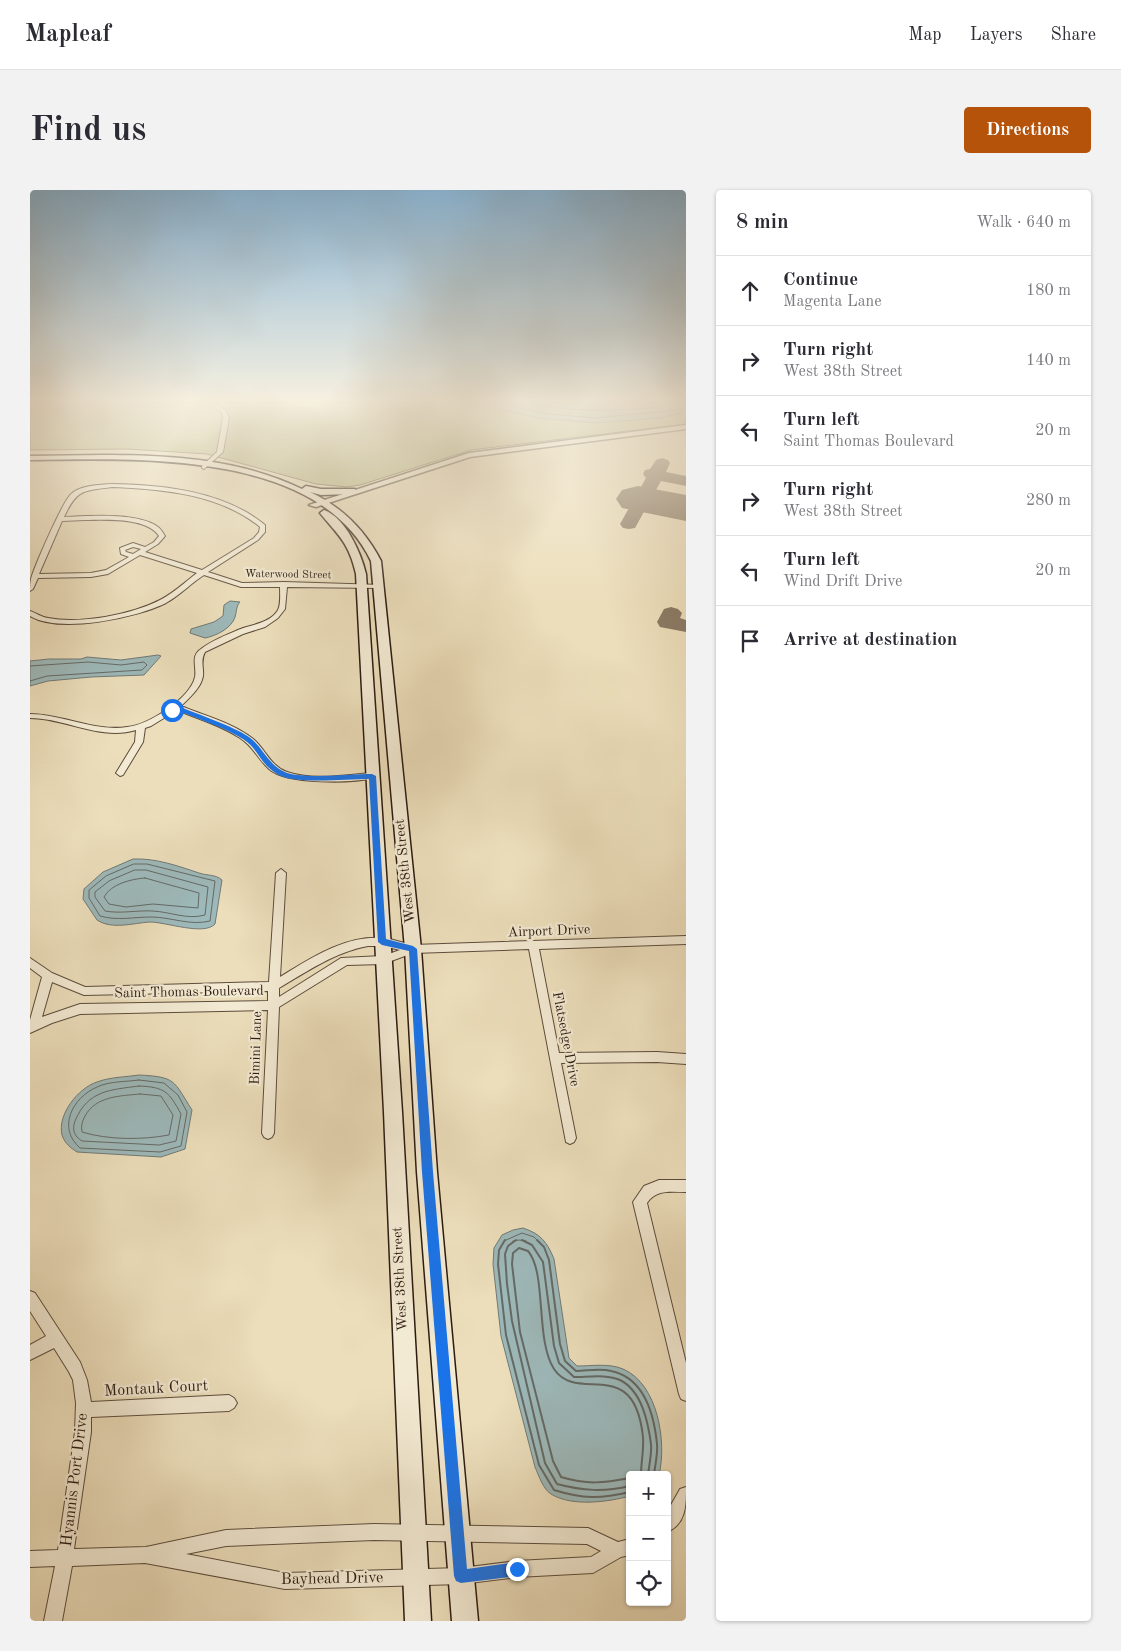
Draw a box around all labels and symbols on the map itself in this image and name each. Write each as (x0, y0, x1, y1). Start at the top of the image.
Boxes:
street label: Waterwood Street (245, 569, 332, 581)
route start (161, 699, 184, 722)
street label: West 38th Street (393, 818, 417, 924)
street label: Airport Drive (507, 923, 591, 939)
street label: Saint Thomas Boulevard (114, 984, 264, 1000)
street label: Flatsedge Drive (550, 990, 582, 1088)
street label: Bimini Lane (248, 1011, 264, 1085)
street label: West 38th Street (390, 1226, 410, 1332)
street label: Montauk Court (104, 1378, 209, 1400)
street label: Hyannis Port Drive (59, 1412, 91, 1548)
route end (506, 1558, 529, 1581)
street label: Bayhead Drive (281, 1570, 383, 1588)

